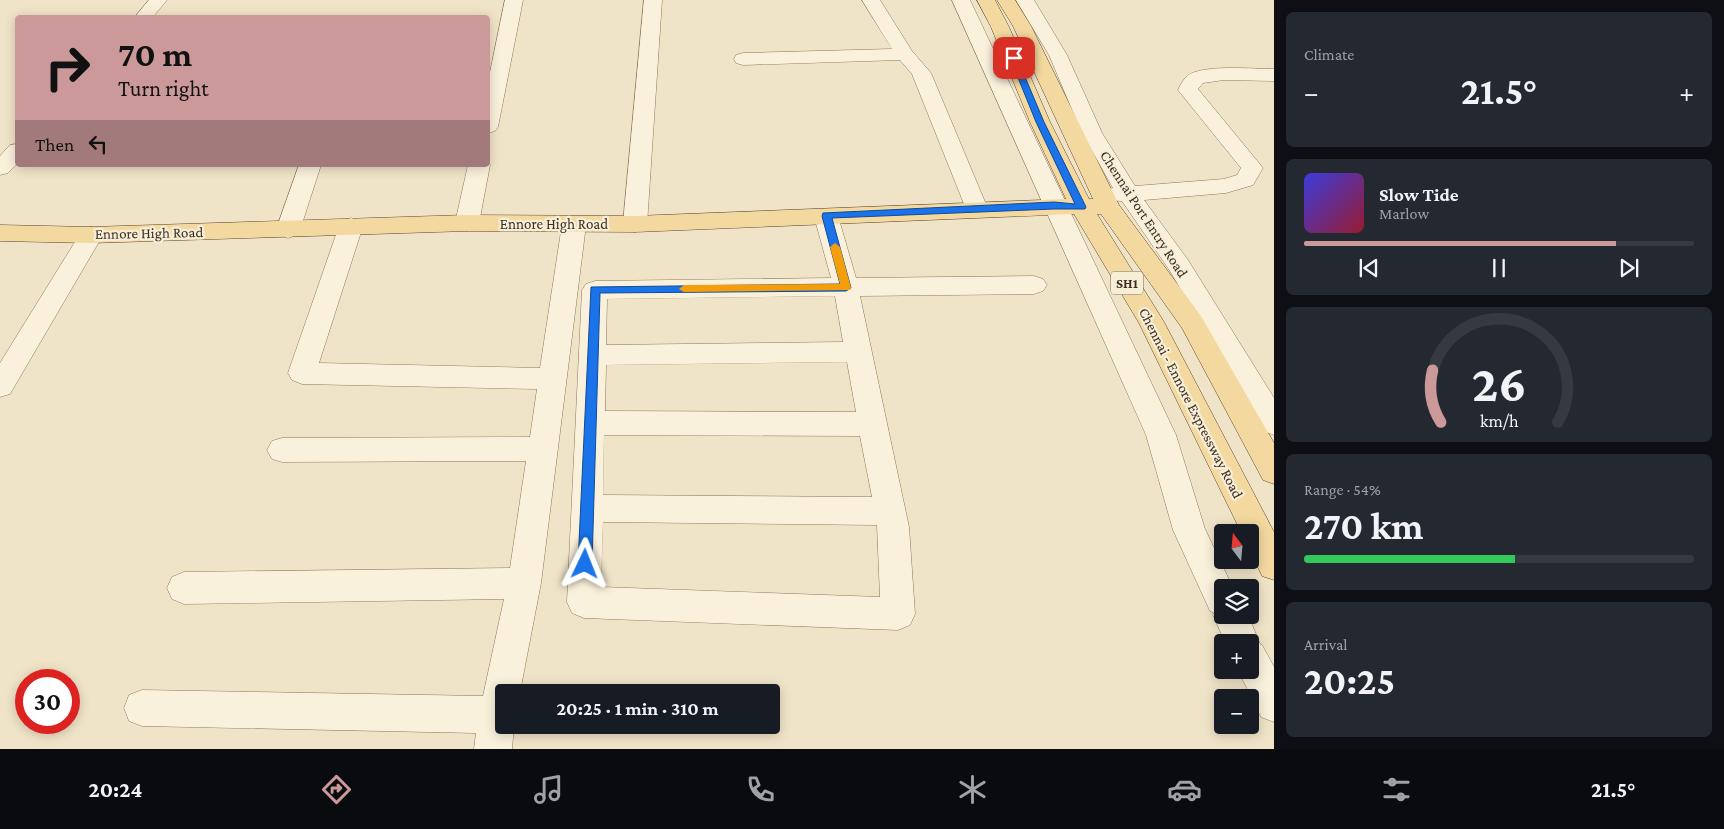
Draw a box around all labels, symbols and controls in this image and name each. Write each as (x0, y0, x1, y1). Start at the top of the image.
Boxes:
icon: right (35, 35, 100, 100)
text: 70 m (118, 35, 192, 74)
pin (993, 37, 1035, 79)
icon: arrive (1000, 44, 1028, 72)
text: Climate (1304, 46, 1354, 63)
text: 21.5° (1461, 70, 1537, 112)
text: Turn right (118, 76, 209, 101)
text: − (1304, 77, 1319, 108)
text: + (1679, 77, 1694, 108)
icon: left (84, 130, 112, 158)
text: Then (35, 134, 74, 155)
street label: Chennai Port Entry Road (1096, 148, 1191, 281)
text: Slow Tide (1379, 184, 1459, 205)
text: Marlow (1379, 205, 1429, 222)
street label: Ennore High Road (500, 216, 608, 233)
street label: Ennore High Road (95, 224, 203, 243)
icon: previous (1355, 254, 1383, 282)
icon: pause (1485, 254, 1513, 282)
icon: next (1615, 254, 1643, 282)
road number: SH1 (1111, 272, 1143, 294)
street label: Chennai - Ennore Expressway Road (1135, 305, 1246, 502)
text: 26 (1472, 354, 1526, 412)
text: km/h (1480, 411, 1519, 431)
text: Range · 54% (1304, 481, 1381, 498)
text: 270 km (1304, 505, 1424, 547)
north arrow (1214, 524, 1259, 569)
map controls (1214, 524, 1259, 734)
position arrow (558, 537, 610, 589)
button: layers (1214, 579, 1259, 624)
button: + (1214, 634, 1259, 679)
text: Arrival (1304, 636, 1348, 653)
text: 20:25 (1304, 660, 1395, 702)
speed limit sign: 30 (15, 669, 80, 734)
button: − (1214, 689, 1259, 734)
text: 20:25 · 1 min · 310 m (556, 698, 719, 719)
icon: directions (319, 772, 354, 807)
icon: music (531, 772, 566, 807)
icon: phone (743, 772, 778, 807)
icon: climate (955, 772, 990, 807)
icon: car (1167, 772, 1202, 807)
icon: filters (1379, 772, 1414, 807)
text: 20:24 (88, 777, 142, 802)
text: 21.5° (1591, 777, 1635, 802)

